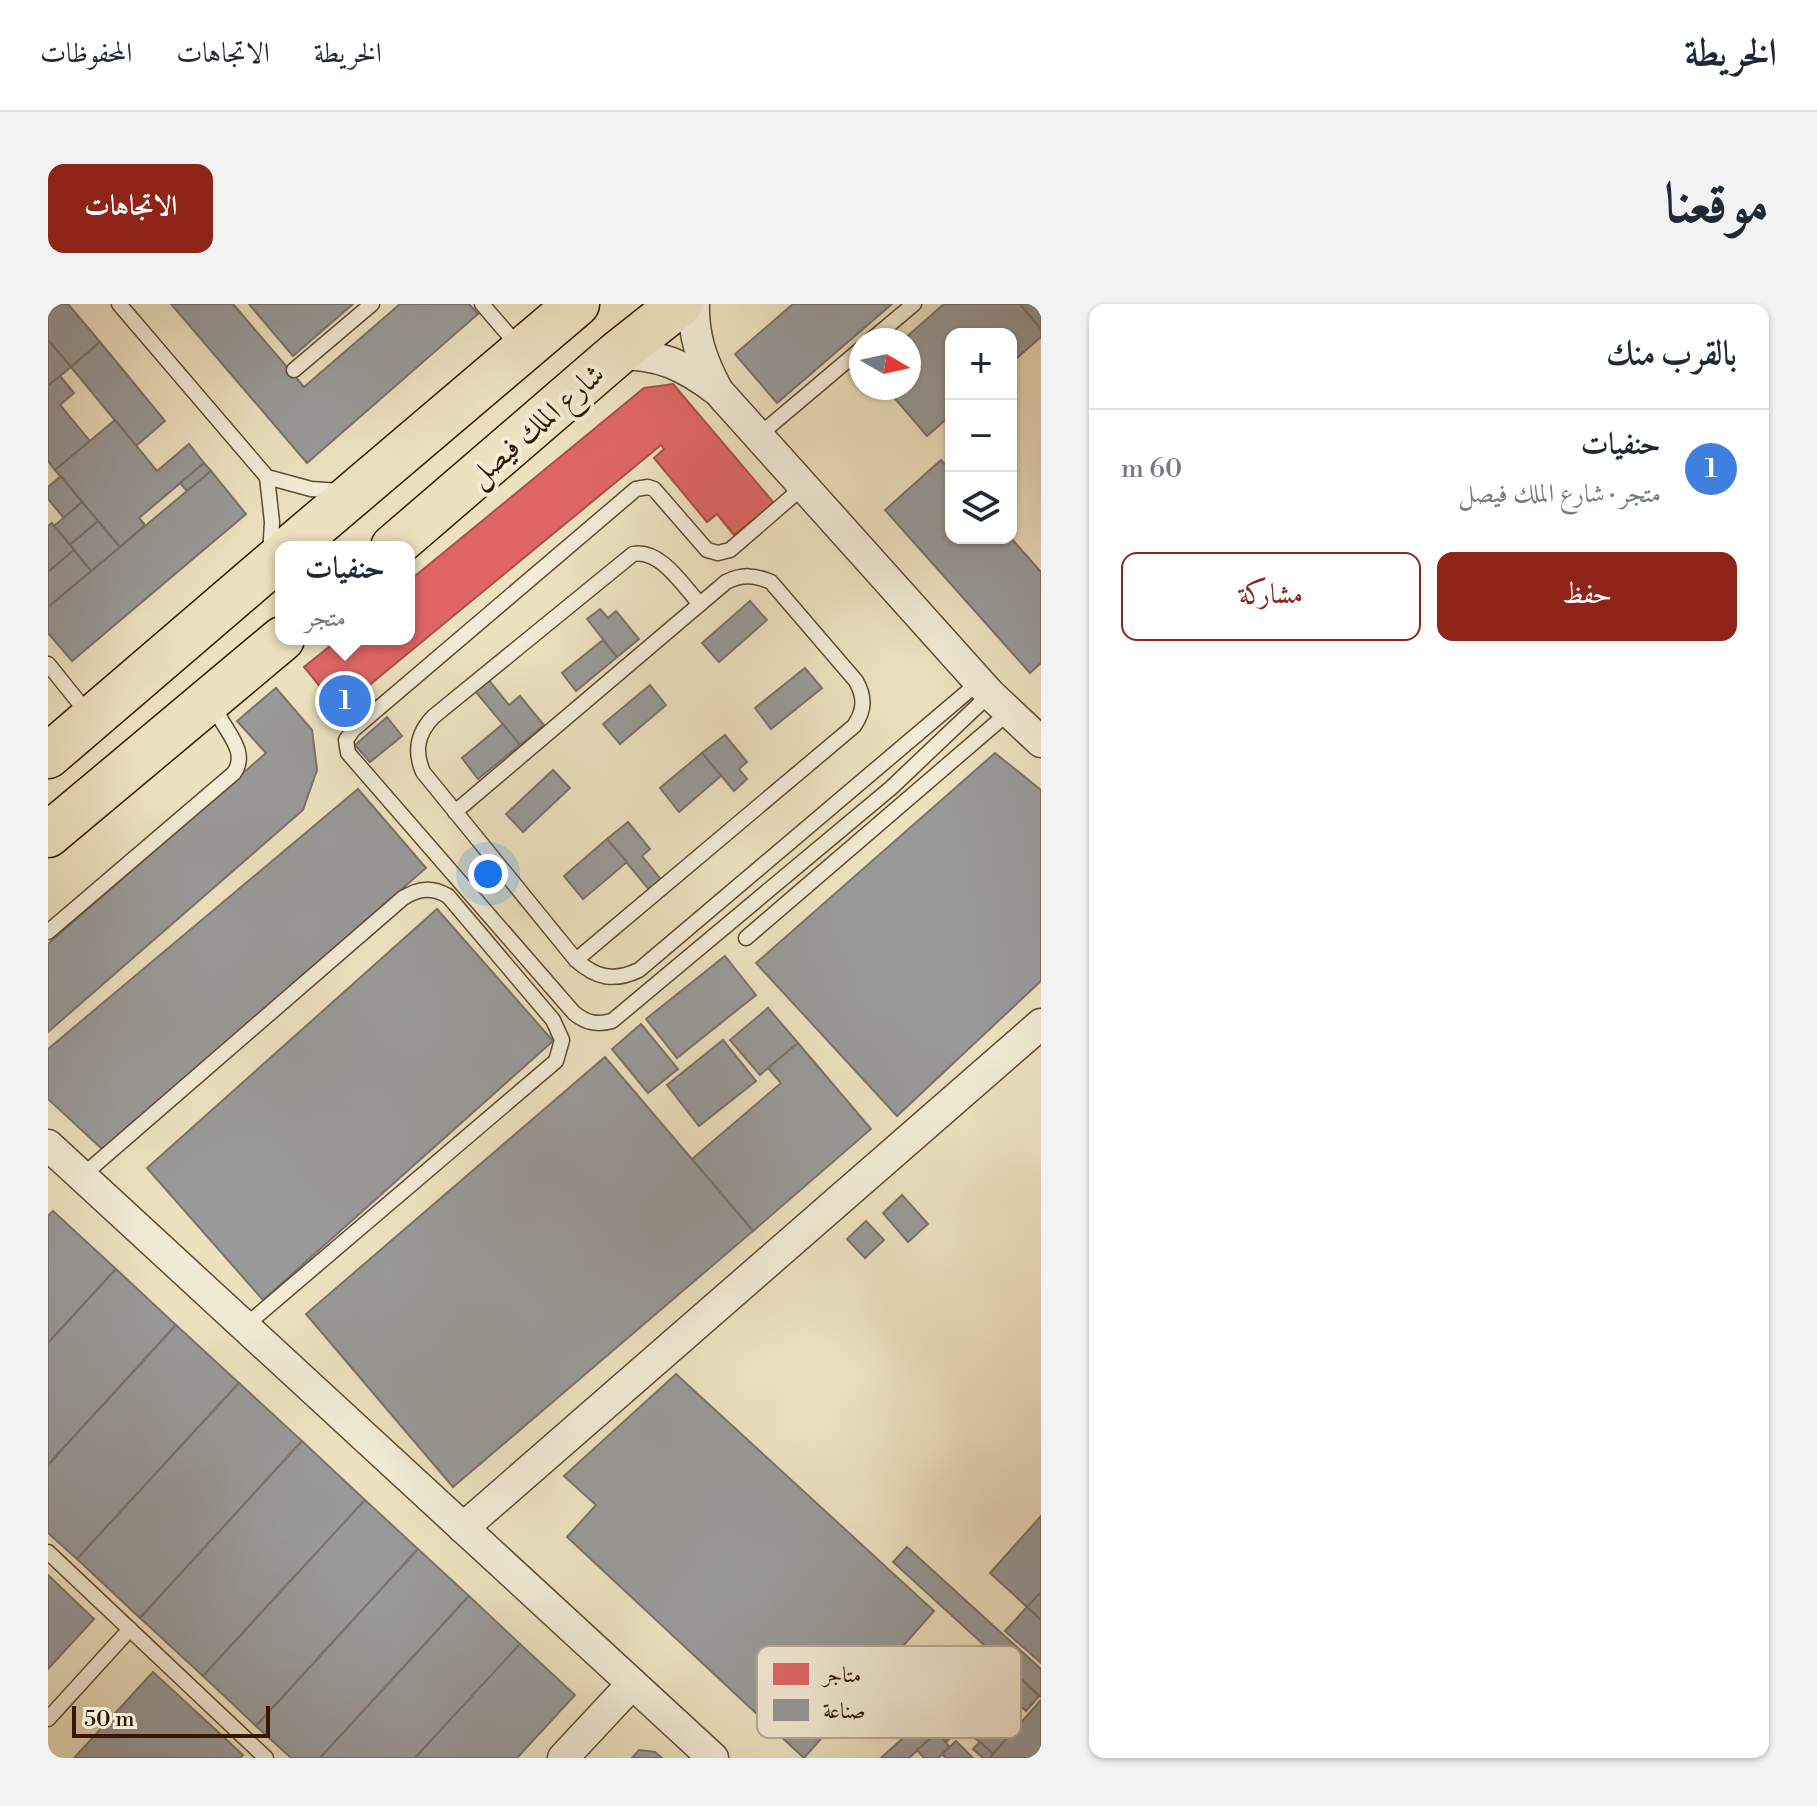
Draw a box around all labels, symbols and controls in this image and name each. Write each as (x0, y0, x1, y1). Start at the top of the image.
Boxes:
text: الخريطة (1685, 30, 1777, 77)
text: المحفوظات (40, 36, 132, 71)
text: الاتجاهات (176, 36, 270, 71)
text: الخريطة (314, 36, 382, 71)
button: الاتجاهات (48, 164, 213, 253)
text: موقعنا (1664, 170, 1769, 240)
north arrow (849, 328, 921, 400)
map controls (945, 328, 1017, 544)
button: + (945, 328, 1017, 400)
text: بالقرب منك (1606, 333, 1737, 375)
street label: شارع الملك فيصل (460, 356, 616, 499)
button: − (945, 400, 1017, 472)
text: حنفيات (1581, 426, 1661, 464)
text: 60 m (1121, 453, 1182, 485)
text: 1 (1705, 453, 1717, 485)
button: layers (945, 472, 1017, 544)
text: متجر · شارع الملك فيصل (1458, 478, 1661, 510)
popup (275, 541, 415, 645)
text: حنفيات (305, 550, 385, 588)
button: مشاركة (1121, 552, 1421, 641)
button: حفظ (1437, 552, 1737, 641)
text: متجر (305, 602, 346, 634)
pin: 1 (319, 671, 371, 731)
your location (468, 854, 508, 894)
legend (757, 1646, 1021, 1738)
text: متاجر (821, 1662, 861, 1689)
text: صناعة (823, 1698, 866, 1725)
scale bar (72, 1702, 270, 1738)
text: 50 m (84, 1706, 135, 1733)

